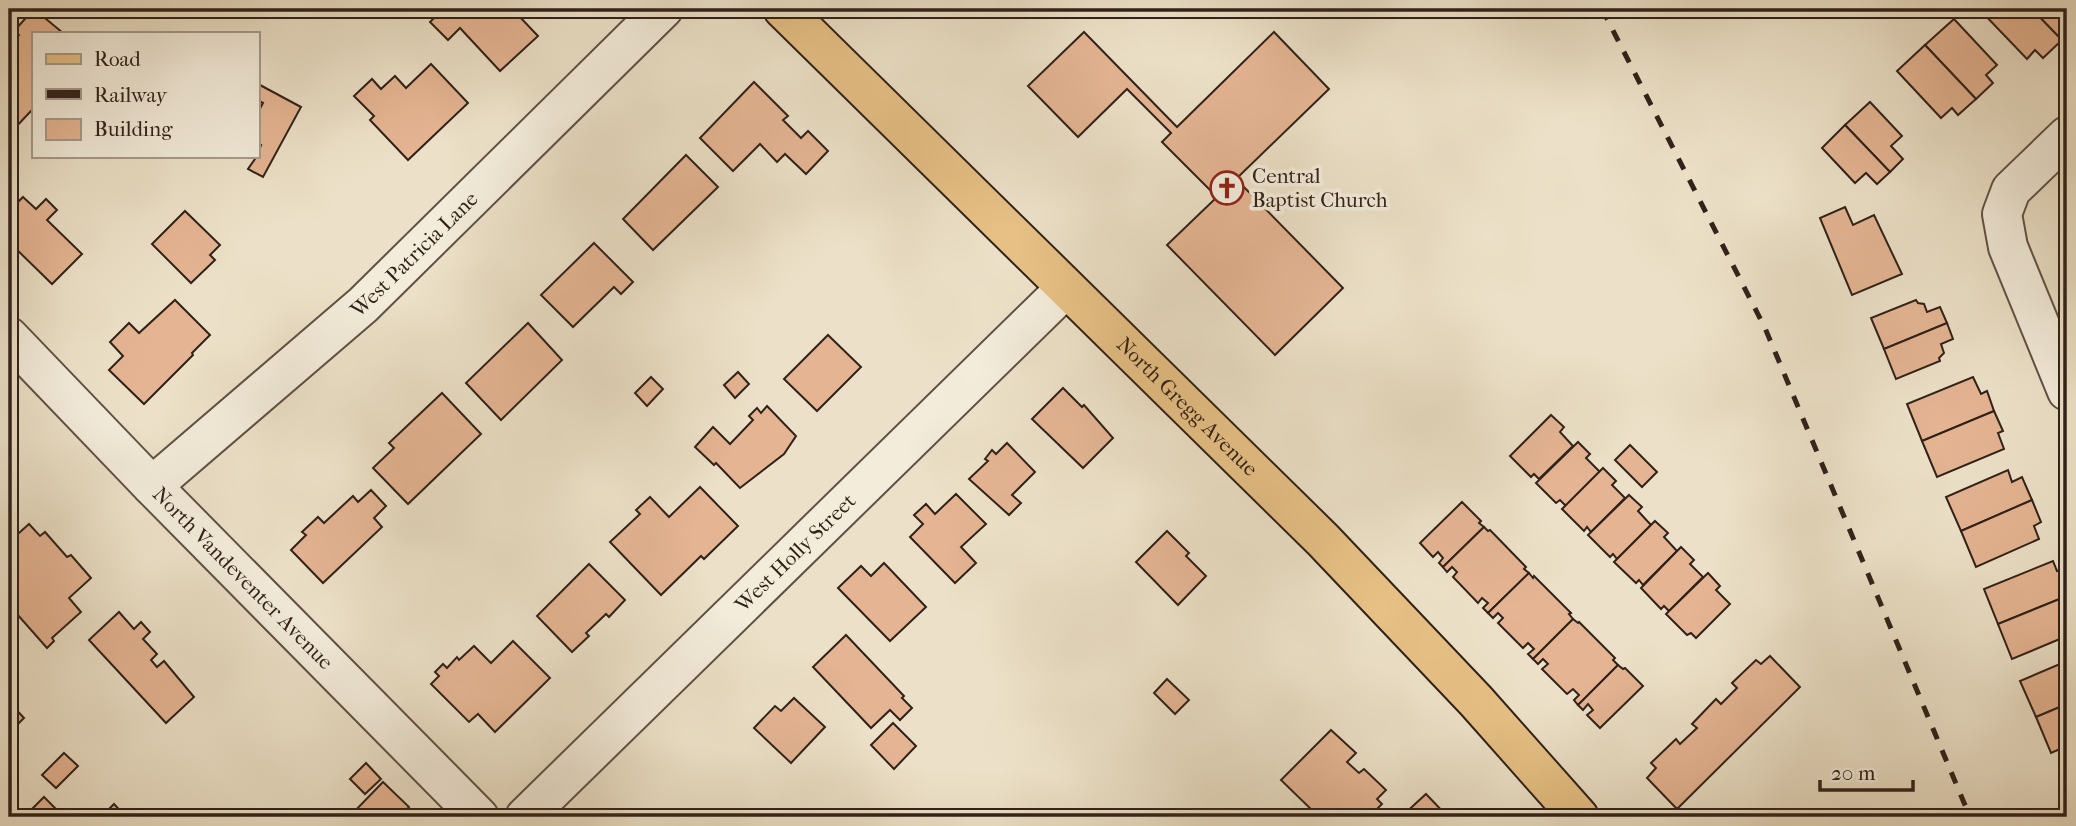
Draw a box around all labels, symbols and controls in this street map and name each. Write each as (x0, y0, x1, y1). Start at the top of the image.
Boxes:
legend (32, 32, 259, 158)
text: Road (94, 47, 141, 71)
text: Railway (94, 83, 168, 107)
text: Building (94, 117, 173, 141)
place label: Central Baptist Church (1252, 164, 1388, 212)
church icon: Central Baptist Church (1208, 169, 1246, 207)
street label: West Patricia Lane (345, 187, 483, 323)
street label: North Gregg Avenue (1112, 332, 1263, 481)
street label: North Vandeventer Avenue (148, 482, 338, 674)
street label: West Holly Street (729, 488, 861, 617)
scale bar (1820, 749, 1913, 793)
text: 20 m (1831, 761, 1876, 785)

